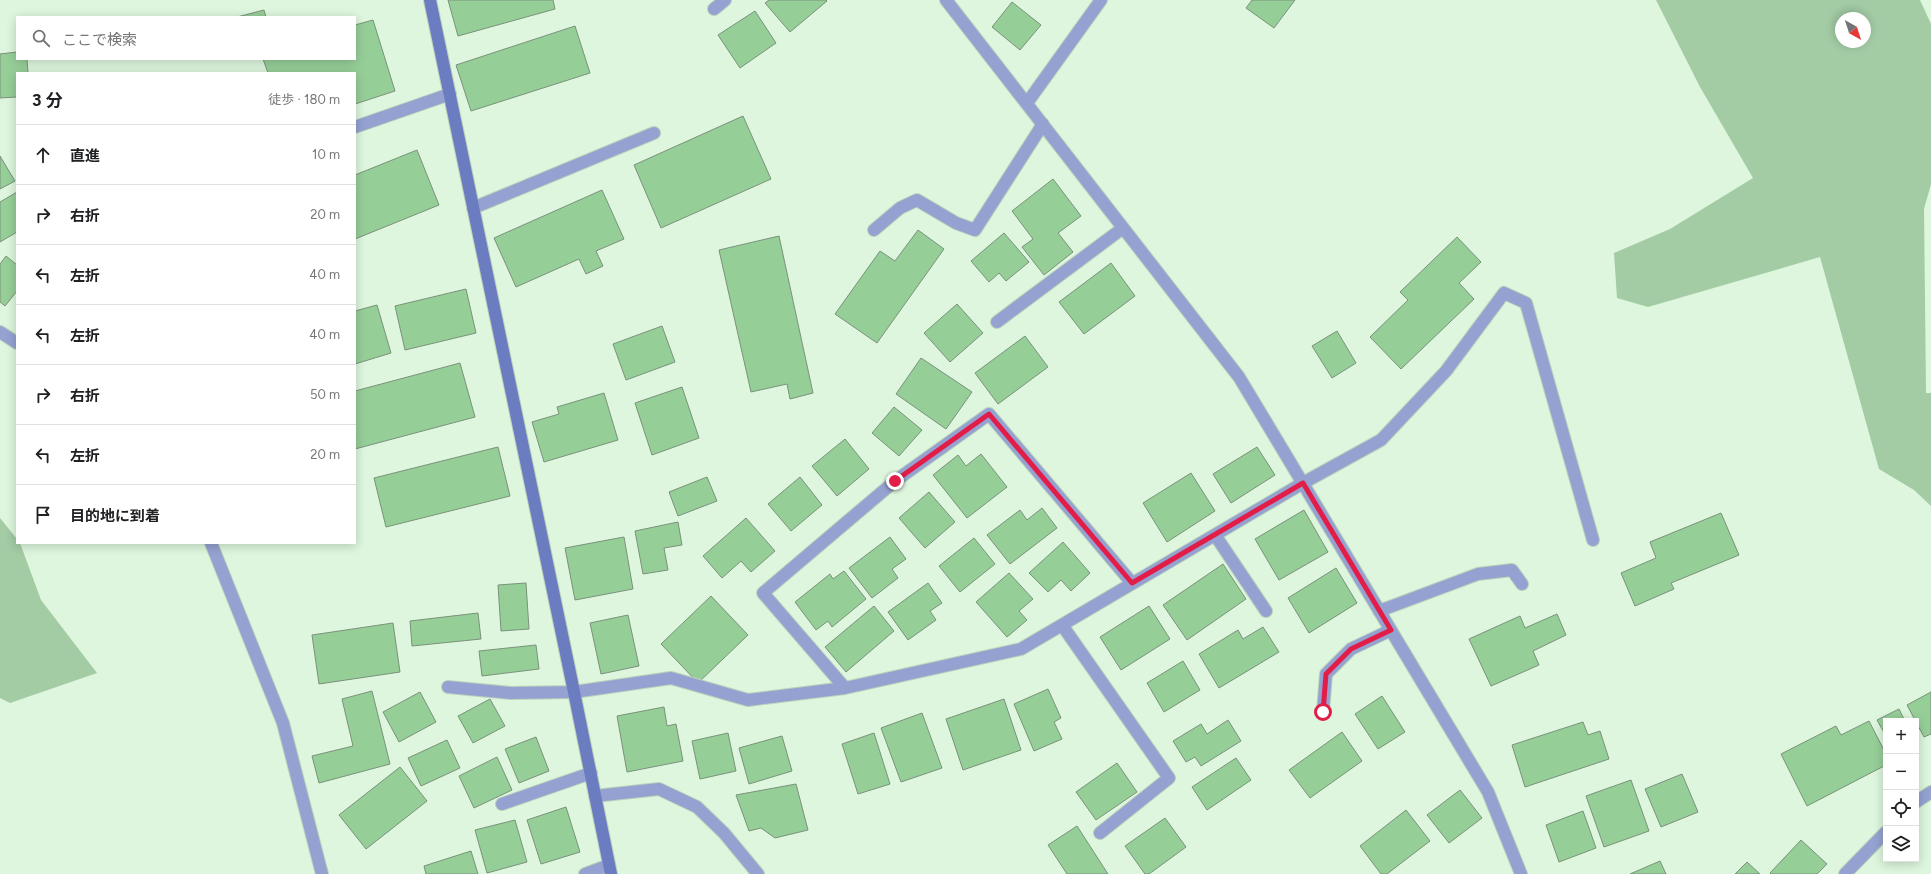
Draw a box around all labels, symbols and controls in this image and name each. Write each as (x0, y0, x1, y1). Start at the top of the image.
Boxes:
north arrow (1835, 12, 1871, 48)
search box (16, 16, 356, 60)
icon: search (30, 27, 52, 49)
text: ここで検索 (62, 31, 137, 49)
text: 3 分 (32, 90, 63, 110)
text: 徒歩 · 180 m (268, 92, 340, 107)
icon: ahead (32, 144, 54, 166)
text: 直進 (70, 147, 100, 165)
text: 10 m (312, 147, 340, 162)
icon: right (32, 204, 54, 226)
text: 右折 (70, 207, 100, 225)
text: 20 m (310, 207, 340, 222)
icon: left (32, 264, 54, 286)
text: 左折 (70, 267, 100, 285)
text: 40 m (309, 267, 340, 282)
icon: left (32, 324, 54, 346)
text: 左折 (70, 327, 100, 345)
text: 40 m (309, 327, 340, 342)
icon: right (32, 384, 54, 406)
text: 右折 (70, 387, 100, 405)
text: 50 m (310, 387, 340, 402)
icon: left (32, 444, 54, 466)
text: 左折 (70, 447, 100, 465)
text: 20 m (310, 447, 340, 462)
route end (886, 472, 904, 490)
icon: arrive (32, 504, 54, 526)
text: 目的地に到着 (70, 507, 160, 525)
route start (1314, 703, 1332, 721)
map controls (1883, 718, 1919, 862)
button: + (1883, 718, 1919, 754)
button: − (1883, 754, 1919, 790)
button: locate (1883, 790, 1919, 826)
button: layers (1883, 826, 1919, 862)

